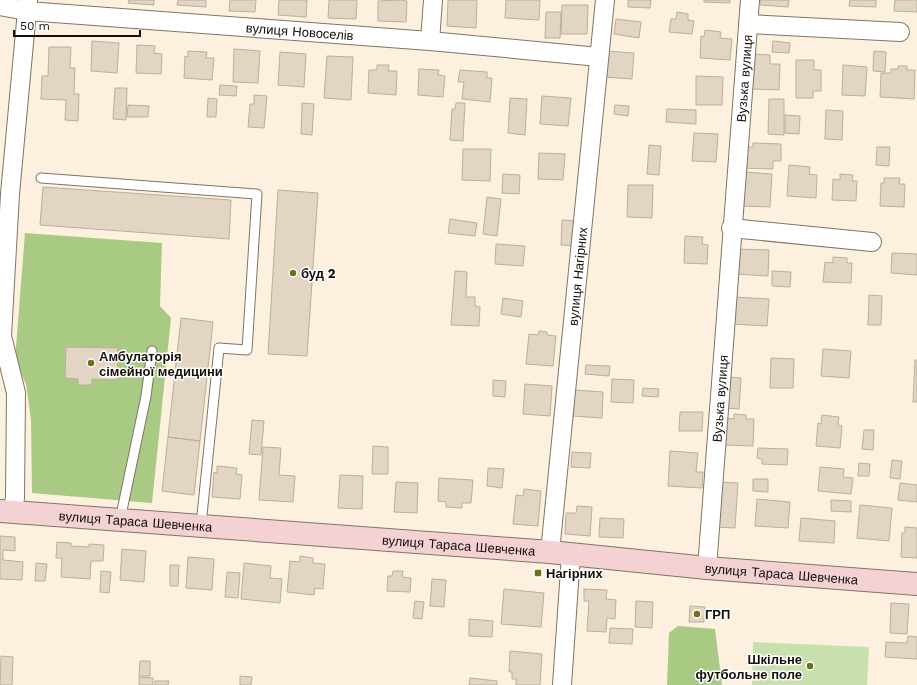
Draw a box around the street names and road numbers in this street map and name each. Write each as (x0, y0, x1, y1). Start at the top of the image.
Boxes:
street label: вулиця Новоселів (245, 20, 354, 43)
street label: Вузька вулиця (734, 34, 755, 123)
street label: вулиця Нагірних (566, 226, 590, 326)
street label: Вузька вулиця (710, 354, 731, 443)
street label: вулиця Тараса Шевченка (58, 508, 214, 535)
street label: вулиця Тараса Шевченка (381, 532, 537, 559)
street label: вулиця Тараса Шевченка (704, 561, 859, 588)

